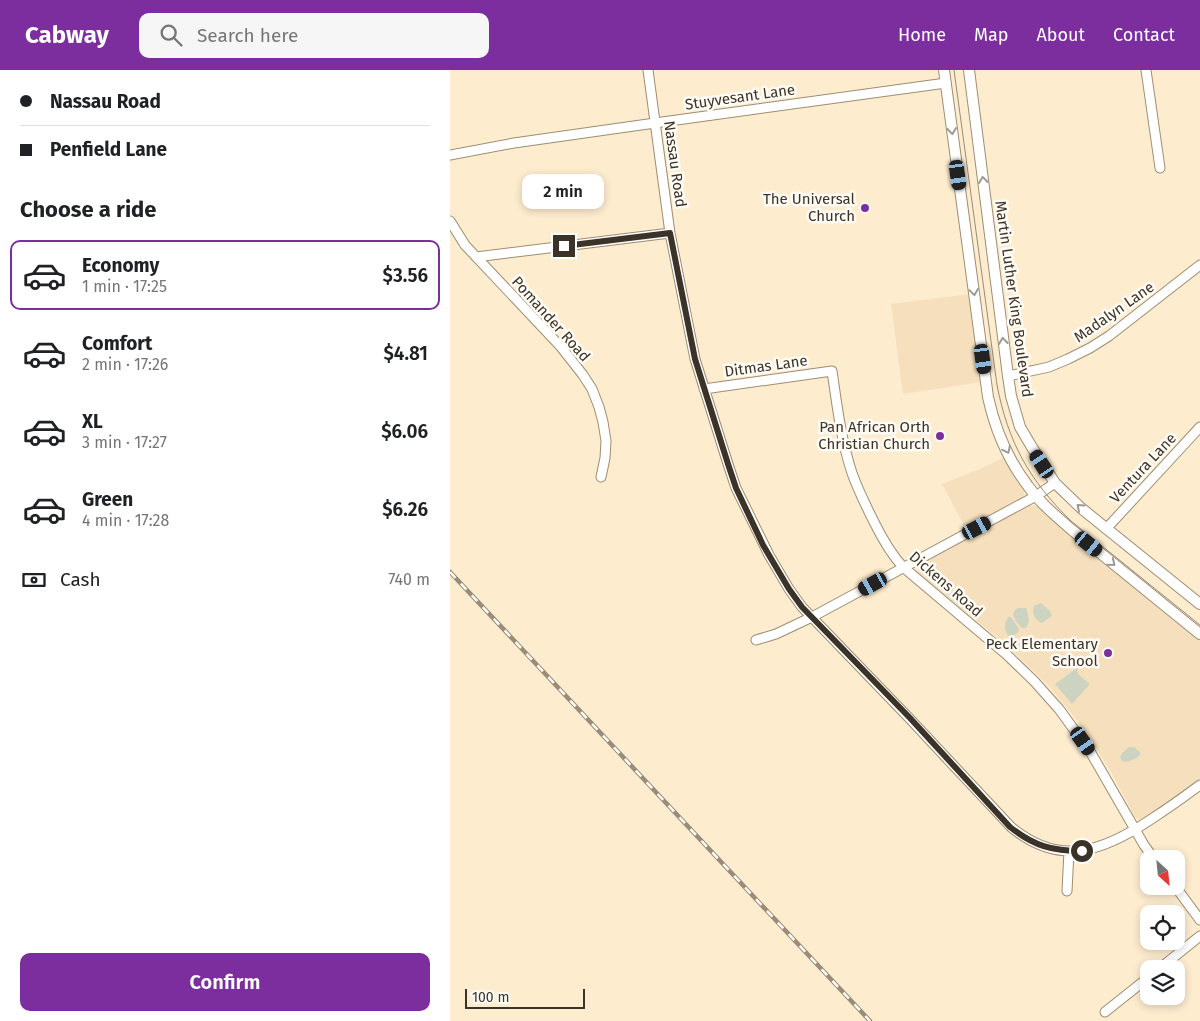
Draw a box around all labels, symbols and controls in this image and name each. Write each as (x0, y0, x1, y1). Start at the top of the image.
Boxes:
search box (139, 13, 489, 58)
text: Cabway (25, 21, 109, 49)
icon: search (157, 21, 185, 49)
text: Search here (197, 24, 298, 47)
text: Home (898, 24, 946, 46)
text: Map (974, 24, 1008, 46)
text: About (1036, 24, 1085, 46)
text: Contact (1113, 24, 1175, 46)
street label: Stuyvesant Lane (684, 80, 796, 114)
text: Nassau Road (50, 90, 161, 113)
street label: Nassau Road (660, 119, 690, 209)
one-way arrow (946, 127, 957, 135)
text: Penfield Lane (50, 138, 167, 161)
car (948, 159, 967, 191)
callout: 2 min (523, 174, 605, 208)
one-way arrow (978, 176, 988, 184)
text: 2 min (543, 182, 583, 201)
place label: The Universal Church (763, 190, 856, 225)
text: Choose a ride (20, 196, 156, 223)
street label: Martin Luther King Boulevard (991, 199, 1037, 399)
marker: The Universal Church (859, 202, 871, 214)
route end (553, 235, 575, 257)
icon: car (22, 253, 67, 298)
text: Economy (82, 254, 159, 277)
text: $3.56 (383, 264, 428, 287)
street label: Pomander Road (508, 273, 594, 365)
text: 1 min · 17:25 (82, 277, 167, 296)
street label: Madalyn Lane (1070, 278, 1158, 346)
one-way arrow (968, 288, 979, 296)
icon: car (22, 331, 67, 376)
text: Comfort (82, 332, 152, 355)
one-way arrow (998, 337, 1009, 345)
text: $4.81 (384, 342, 428, 365)
car (973, 343, 992, 375)
street label: Ditmas Lane (723, 351, 809, 381)
text: 2 min · 17:26 (82, 355, 168, 374)
icon: car (22, 409, 67, 454)
text: XL (82, 410, 103, 433)
place label: Pan African Orth Christian Church (818, 418, 930, 453)
text: $6.06 (381, 420, 428, 443)
street label: Ventura Lane (1106, 429, 1180, 507)
marker: Pan African Orth Christian Church (934, 430, 946, 442)
text: 3 min · 17:27 (82, 433, 167, 452)
one-way arrow (1001, 445, 1011, 454)
car (1027, 447, 1056, 481)
icon: car (22, 487, 67, 532)
text: Green (82, 488, 133, 511)
text: $6.26 (382, 498, 428, 521)
one-way arrow (1077, 503, 1086, 512)
text: 4 min · 17:28 (82, 511, 169, 530)
car (960, 514, 993, 542)
car (1072, 529, 1105, 559)
street label: Dickens Road (906, 547, 986, 621)
one-way arrow (1106, 557, 1115, 565)
icon: cash (20, 566, 48, 594)
text: Cash (60, 568, 101, 591)
text: 740 m (388, 570, 430, 589)
car (856, 570, 889, 598)
place label: Peck Elementary School (986, 635, 1099, 670)
marker: Peck Elementary School (1102, 647, 1114, 659)
car (1068, 724, 1097, 758)
route start (1071, 840, 1093, 862)
north arrow (1140, 850, 1185, 895)
map controls (1140, 850, 1185, 1005)
button: locate (1140, 905, 1185, 950)
button: Confirm (20, 953, 430, 1011)
button: layers (1140, 960, 1185, 1005)
scale bar (465, 986, 585, 1009)
text: 100 m (472, 989, 509, 1006)

